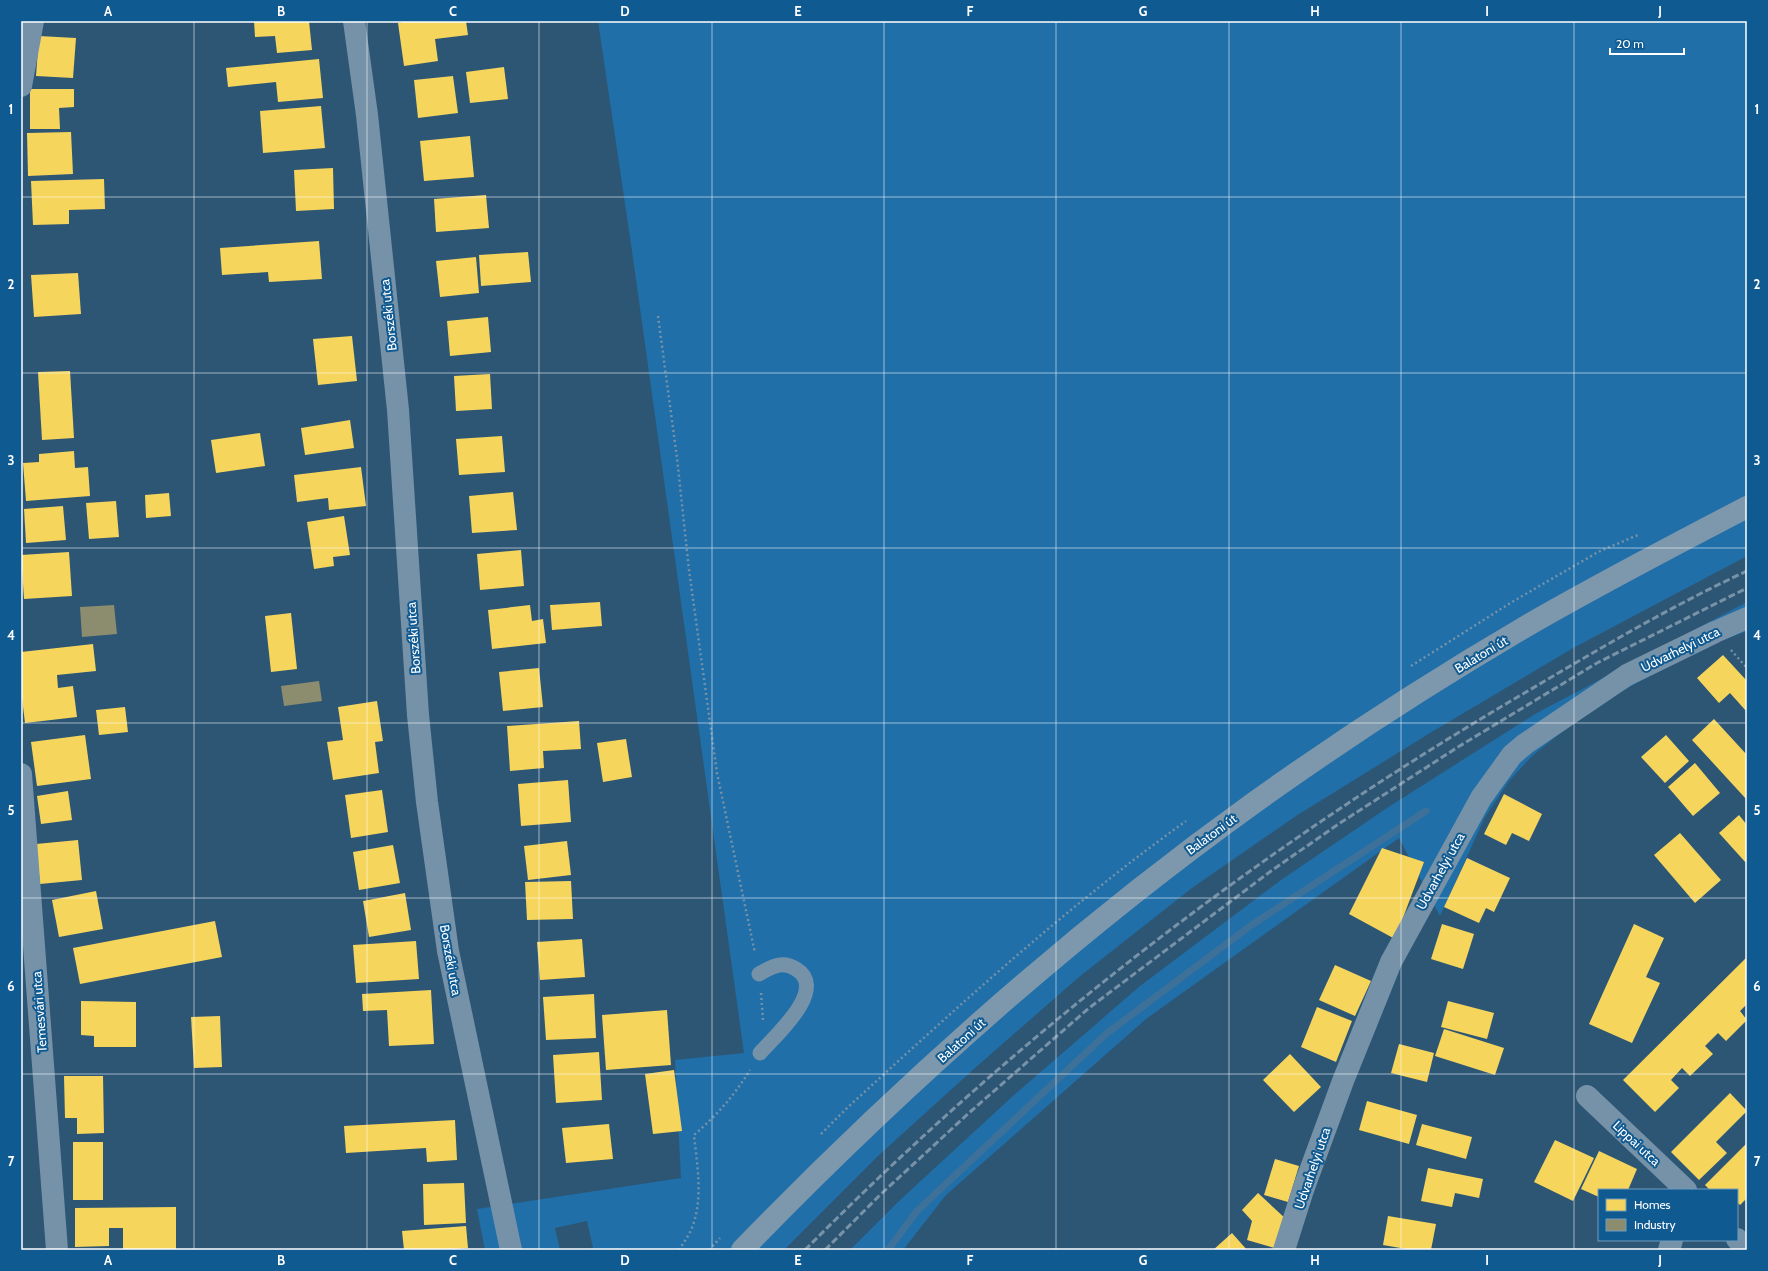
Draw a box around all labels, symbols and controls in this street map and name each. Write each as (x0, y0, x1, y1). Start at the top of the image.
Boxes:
text: A (104, 3, 113, 19)
text: B (277, 3, 285, 19)
text: C (449, 3, 457, 19)
text: D (620, 3, 630, 19)
text: E (794, 3, 802, 19)
text: F (967, 3, 974, 19)
text: G (1139, 3, 1148, 19)
text: H (1310, 3, 1320, 19)
text: I (1485, 3, 1489, 19)
text: J (1657, 3, 1662, 19)
scale bar (1610, 30, 1684, 56)
text: 20 m (1616, 36, 1644, 51)
text: 1 (9, 101, 13, 117)
text: 1 (1755, 101, 1759, 117)
text: 2 (8, 276, 15, 292)
text: 2 (1754, 276, 1761, 292)
street label: Borszéki utca (376, 278, 400, 352)
text: 3 (7, 452, 15, 468)
text: 3 (1753, 452, 1761, 468)
street label: Borszéki utca (402, 601, 423, 674)
street label: Udvarhelyi utca (1638, 623, 1723, 675)
text: 4 (7, 627, 15, 643)
text: 4 (1753, 627, 1761, 643)
street label: Balatoni út (1452, 632, 1511, 676)
text: 5 (8, 802, 15, 818)
text: 5 (1754, 802, 1761, 818)
street label: Balatoni út (1183, 810, 1240, 858)
street label: Udvarhelyi utca (1412, 829, 1468, 912)
street label: Borszéki utca (437, 923, 465, 998)
street label: Temesvári utca (28, 970, 50, 1053)
text: 6 (7, 978, 15, 994)
text: 6 (1753, 978, 1761, 994)
street label: Balatoni út (934, 1014, 989, 1066)
street label: Lippai utca (1610, 1117, 1665, 1169)
street label: Udvarhelyi utca (1291, 1124, 1334, 1211)
text: 7 (8, 1153, 15, 1169)
text: 7 (1754, 1153, 1761, 1169)
legend (1598, 1189, 1738, 1241)
text: Homes (1634, 1197, 1671, 1212)
text: Industry (1634, 1217, 1675, 1232)
text: A (104, 1252, 113, 1268)
text: B (277, 1252, 285, 1268)
text: C (449, 1252, 457, 1268)
text: D (620, 1252, 630, 1268)
text: E (794, 1252, 802, 1268)
text: F (967, 1252, 974, 1268)
text: G (1139, 1252, 1148, 1268)
text: H (1310, 1252, 1320, 1268)
text: I (1485, 1252, 1489, 1268)
text: J (1657, 1252, 1662, 1268)

